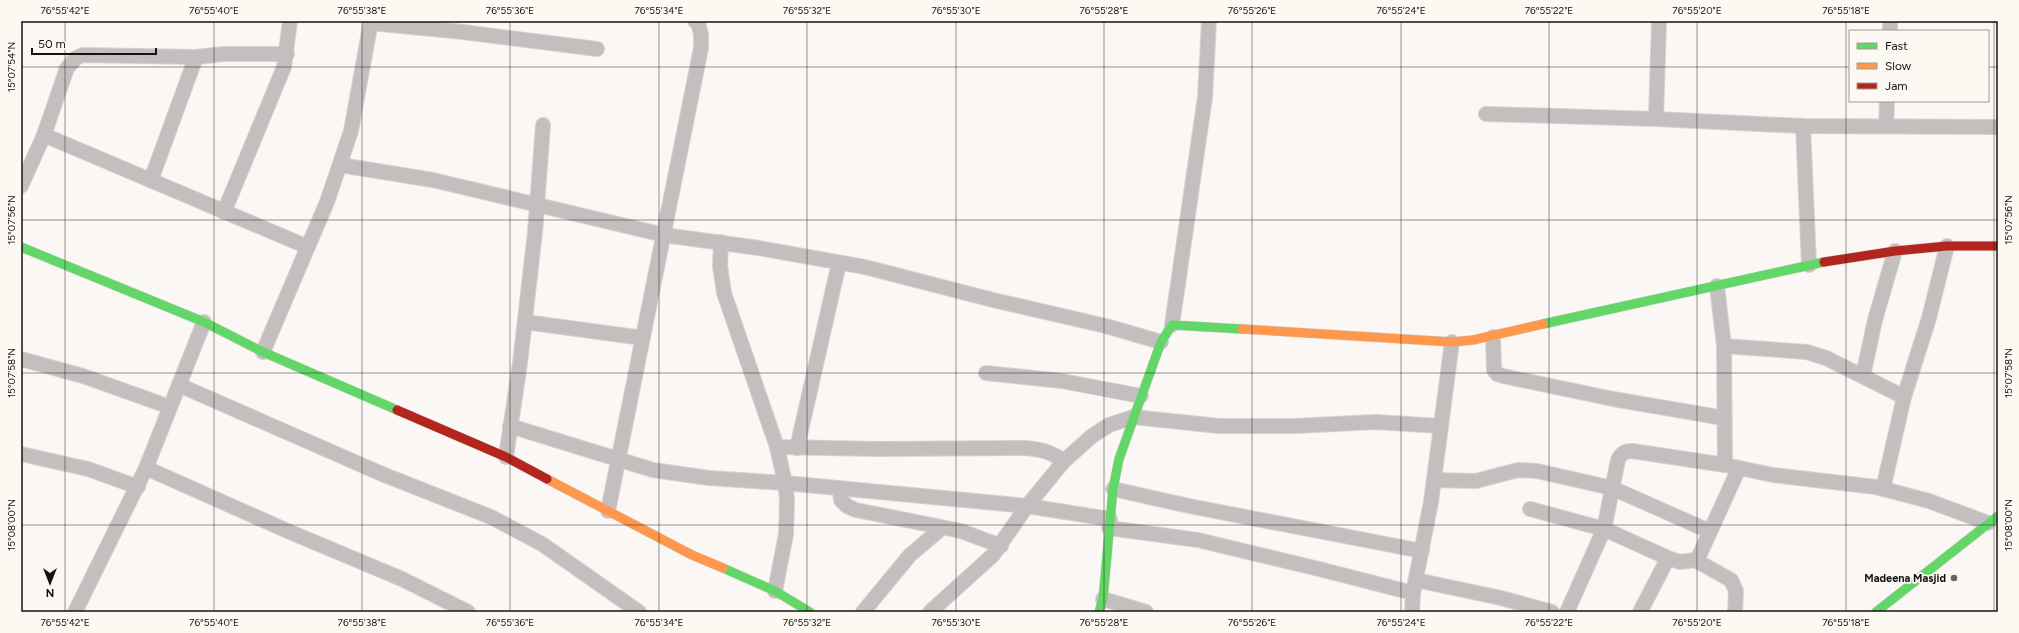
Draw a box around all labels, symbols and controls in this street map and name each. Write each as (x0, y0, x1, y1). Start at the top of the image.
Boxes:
text: 76°55'42"E (40, 4, 90, 17)
text: 76°55'40"E (189, 4, 239, 17)
text: 76°55'38"E (338, 4, 387, 17)
text: 76°55'36"E (486, 4, 534, 17)
text: 76°55'34"E (635, 4, 684, 17)
text: 76°55'32"E (783, 4, 831, 17)
text: 76°55'30"E (931, 4, 981, 17)
text: 76°55'28"E (1079, 4, 1129, 17)
text: 76°55'26"E (1228, 4, 1276, 17)
text: 76°55'24"E (1376, 4, 1426, 17)
text: 76°55'22"E (1525, 4, 1573, 17)
text: 76°55'20"E (1672, 4, 1722, 17)
text: 76°55'18"E (1822, 4, 1870, 17)
scale bar (32, 30, 156, 56)
legend (1849, 30, 1989, 102)
text: 50 m (38, 37, 66, 51)
text: Fast (1885, 39, 1908, 53)
text: 15°07'54"N (5, 42, 18, 92)
text: Slow (1885, 59, 1912, 73)
text: Jam (1885, 79, 1908, 93)
text: 15°07'56"N (5, 195, 18, 245)
text: 15°07'56"N (2002, 195, 2015, 245)
text: 15°07'58"N (5, 348, 18, 398)
text: 15°07'58"N (2002, 348, 2015, 398)
text: 15°08'00"N (5, 499, 18, 551)
text: 15°08'00"N (2002, 499, 2015, 551)
north arrow (30, 563, 70, 603)
place label: Madeena Masjid (1864, 572, 1946, 585)
marker: Madeena Masjid (1949, 573, 1959, 583)
text: N (46, 586, 54, 599)
text: 76°55'42"E (40, 616, 90, 629)
text: 76°55'40"E (189, 616, 239, 629)
text: 76°55'38"E (338, 616, 387, 629)
text: 76°55'36"E (486, 616, 534, 629)
text: 76°55'34"E (635, 616, 684, 629)
text: 76°55'32"E (783, 616, 831, 629)
text: 76°55'30"E (931, 616, 981, 629)
text: 76°55'28"E (1079, 616, 1129, 629)
text: 76°55'26"E (1228, 616, 1276, 629)
text: 76°55'24"E (1376, 616, 1426, 629)
text: 76°55'22"E (1525, 616, 1573, 629)
text: 76°55'20"E (1672, 616, 1722, 629)
text: 76°55'18"E (1822, 616, 1870, 629)

